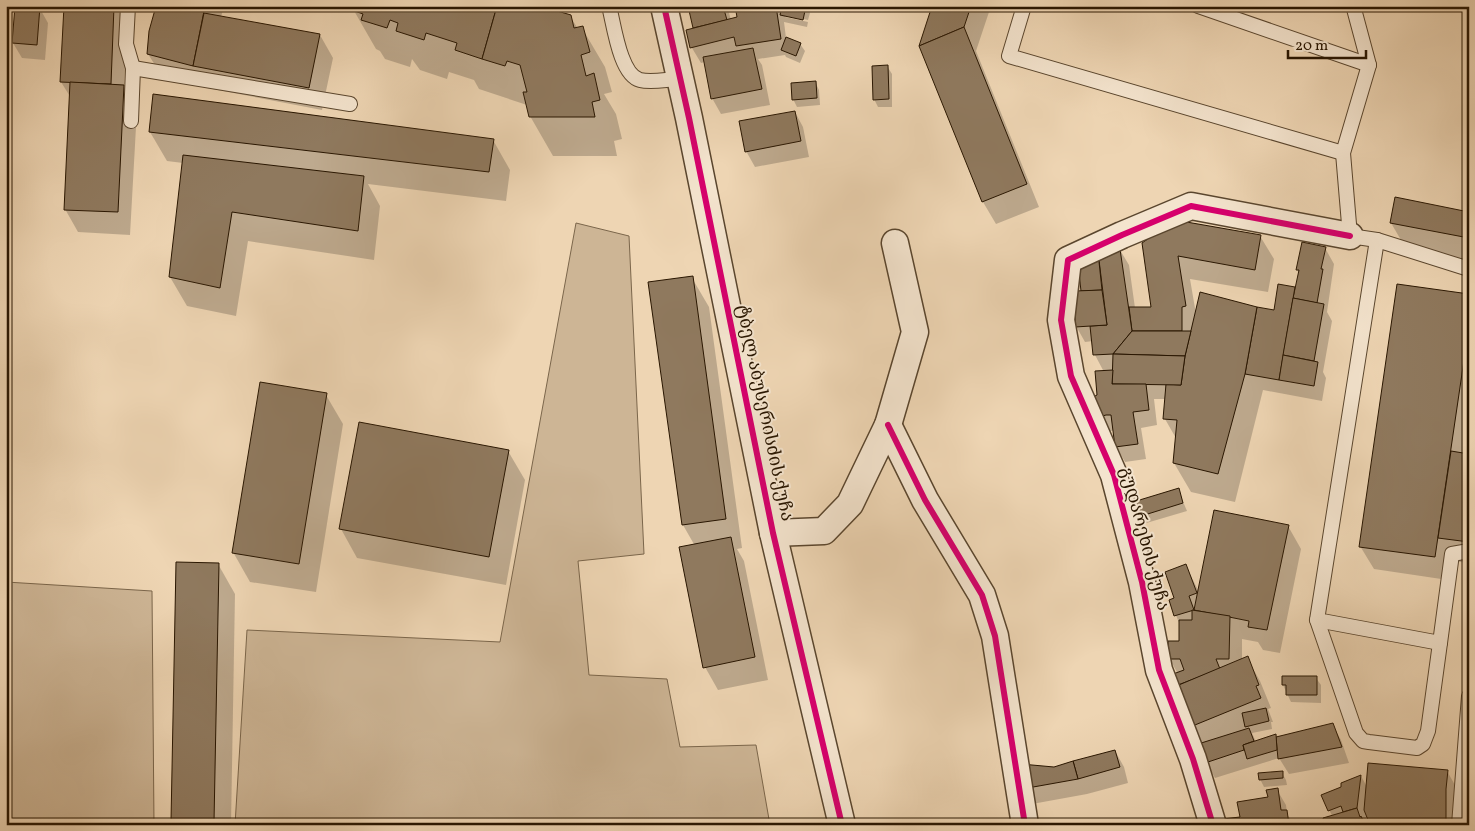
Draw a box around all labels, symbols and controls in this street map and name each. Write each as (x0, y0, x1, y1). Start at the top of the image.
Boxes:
scale bar (1288, 28, 1365, 60)
text: 20 m (1295, 36, 1328, 57)
street label: ტბელ აბუსერისძის ქუჩა (729, 302, 799, 524)
street label: გუდარეხის ქუჩა (1113, 464, 1175, 614)

